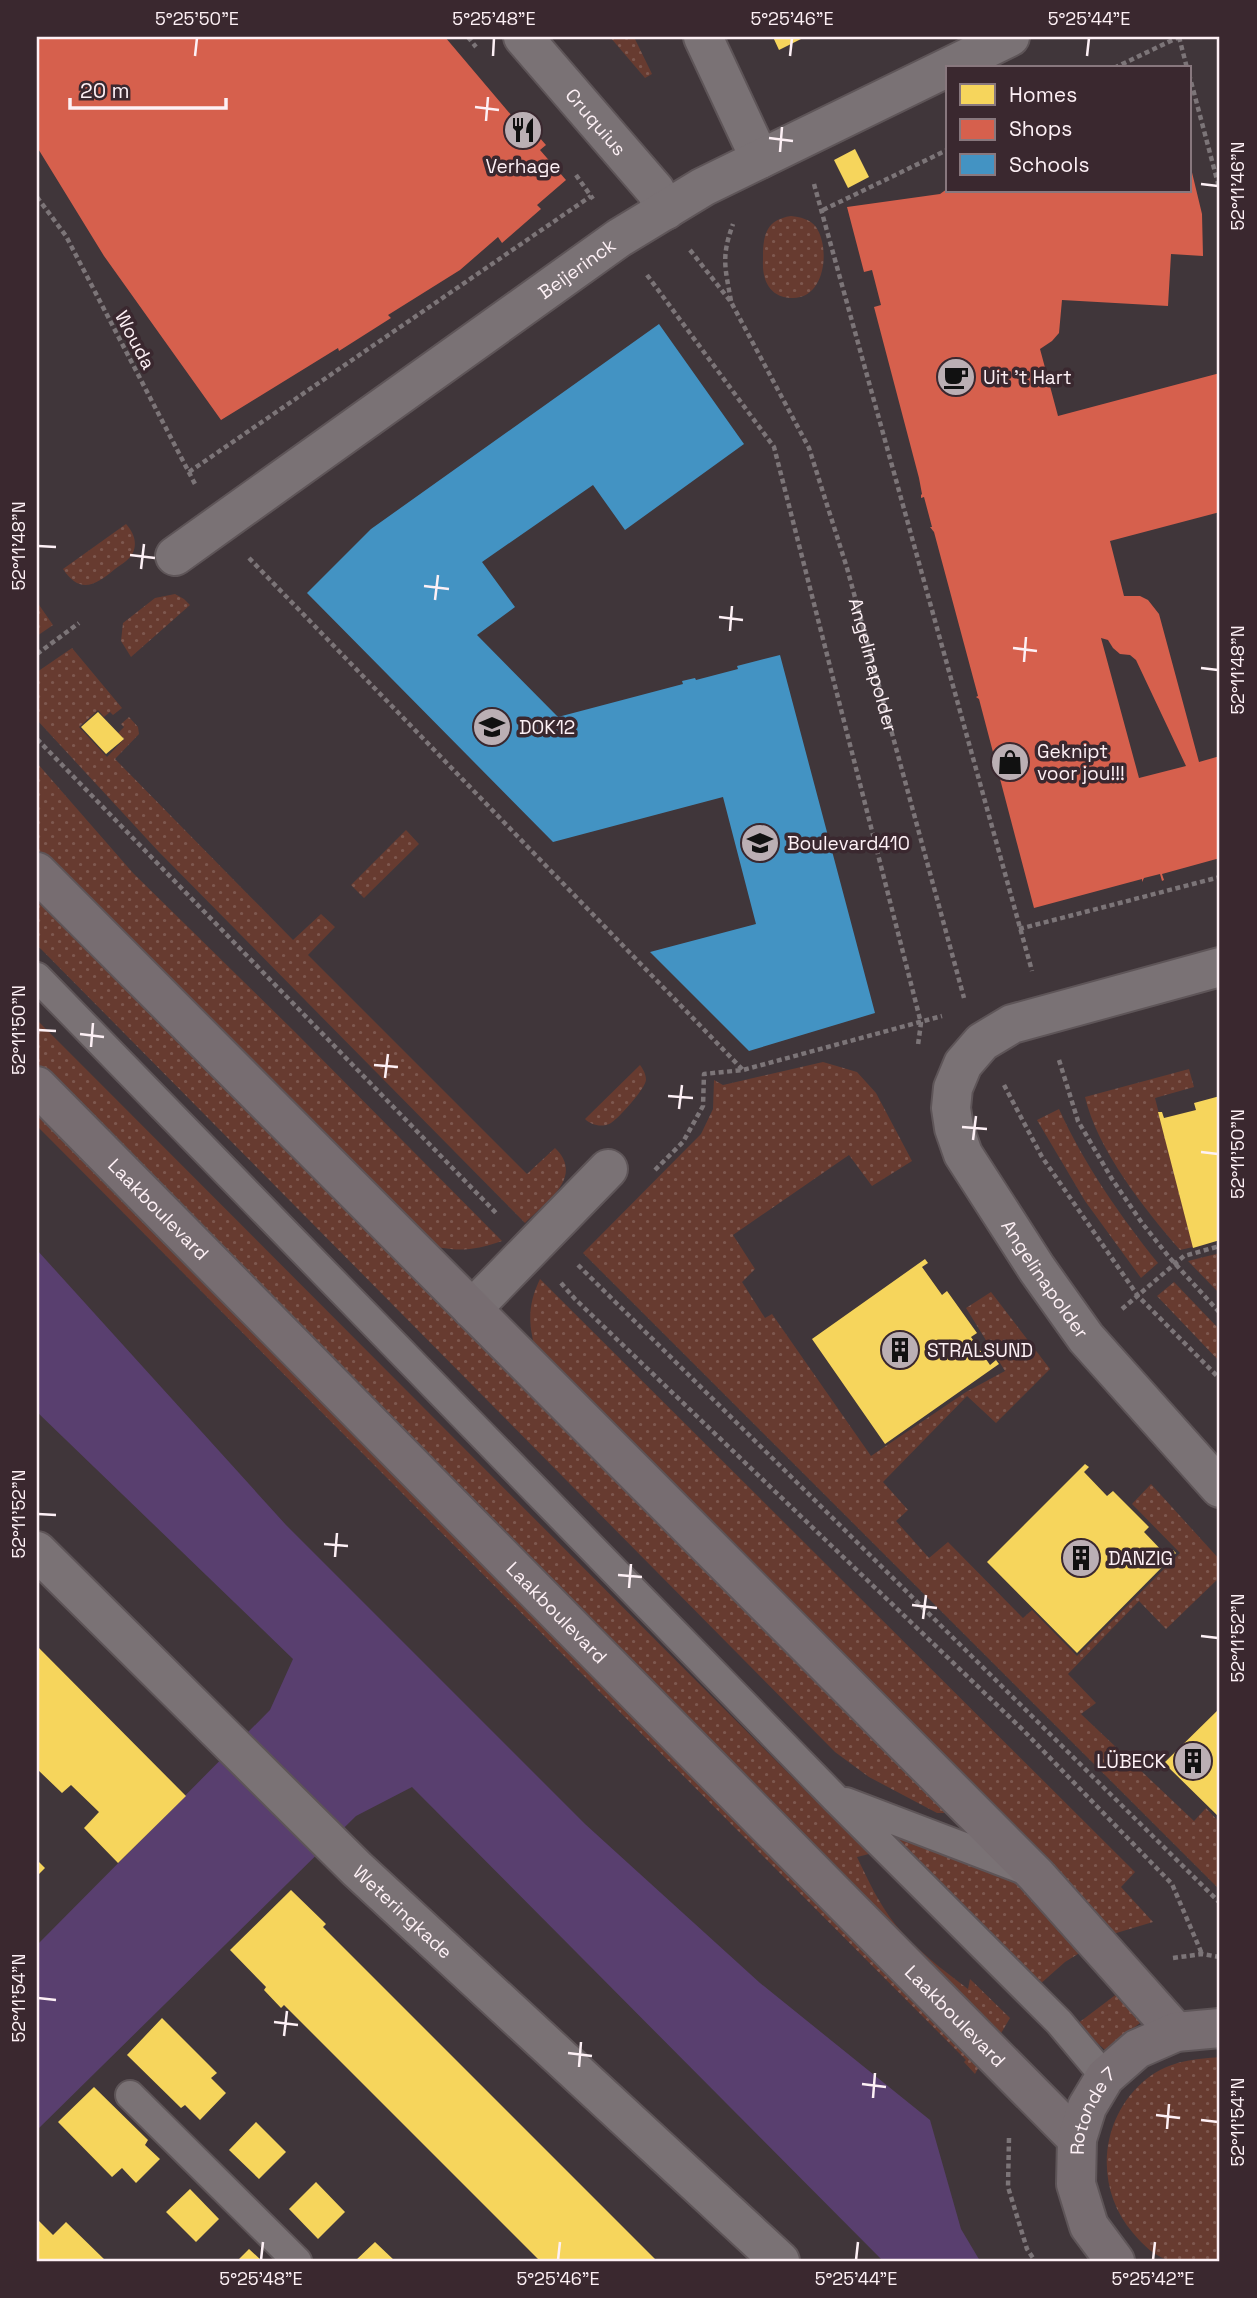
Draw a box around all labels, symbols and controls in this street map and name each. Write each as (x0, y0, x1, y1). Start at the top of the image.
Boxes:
text: 5°25'50"E (155, 7, 239, 30)
text: 5°25'48"E (452, 7, 536, 30)
text: 5°25'46"E (750, 7, 834, 30)
text: 5°25'44"E (1048, 7, 1130, 30)
scale bar (70, 66, 226, 110)
legend (946, 66, 1190, 192)
text: 20 m (80, 77, 130, 104)
text: Homes (1009, 81, 1077, 108)
street label: Cruquius (560, 83, 632, 161)
restaurant icon: Verhage (502, 109, 544, 151)
text: Shops (1009, 115, 1072, 142)
text: 52°11'46"N (1226, 141, 1249, 231)
text: Schools (1009, 151, 1089, 178)
place label: Verhage (485, 154, 561, 179)
street label: Beijerinck (533, 232, 620, 305)
street label: Wouda (109, 306, 161, 374)
cafe icon: Uit 't Hart (935, 356, 977, 398)
place label: Uit 't Hart (983, 365, 1072, 390)
text: 52°11'48"N (7, 501, 30, 591)
street label: Angelinapolder (843, 595, 904, 735)
text: 52°11'48"N (1226, 625, 1249, 715)
school or university icon: DOK12 (471, 706, 513, 748)
place label: DOK12 (519, 715, 575, 740)
place label: Geknipt voor jou!!! (1037, 739, 1125, 786)
shop icon: Geknipt voor jou!!! (989, 741, 1031, 783)
school or university icon: Boulevard410 (739, 822, 781, 864)
place label: Boulevard410 (787, 831, 910, 856)
text: 52°11'50"N (7, 985, 30, 1075)
text: 52°11'50"N (1226, 1109, 1249, 1199)
street label: Laakboulevard (103, 1153, 214, 1265)
street label: Angelinapolder (996, 1215, 1095, 1343)
building icon: STRALSUND (879, 1329, 921, 1371)
place label: STRALSUND (927, 1338, 1033, 1363)
text: 52°11'52"N (7, 1469, 30, 1559)
building icon: DANZIG (1060, 1537, 1102, 1579)
place label: DANZIG (1108, 1546, 1173, 1571)
street label: Laakboulevard (501, 1556, 613, 1669)
text: 52°11'52"N (1226, 1593, 1249, 1683)
building icon: LÜBECK (1172, 1740, 1214, 1782)
place label: LÜBECK (1096, 1749, 1166, 1774)
street label: Weteringkade (348, 1859, 458, 1964)
text: 52°11'54"N (7, 1954, 30, 2042)
street label: Laakboulevard (900, 1960, 1011, 2072)
street label: Rotonde 7 (1064, 2061, 1121, 2155)
text: 52°11'54"N (1226, 2078, 1249, 2166)
text: 5°25'48"E (219, 2267, 303, 2290)
text: 5°25'46"E (516, 2267, 600, 2290)
text: 5°25'44"E (815, 2267, 897, 2290)
text: 5°25'42"E (1112, 2267, 1194, 2290)

